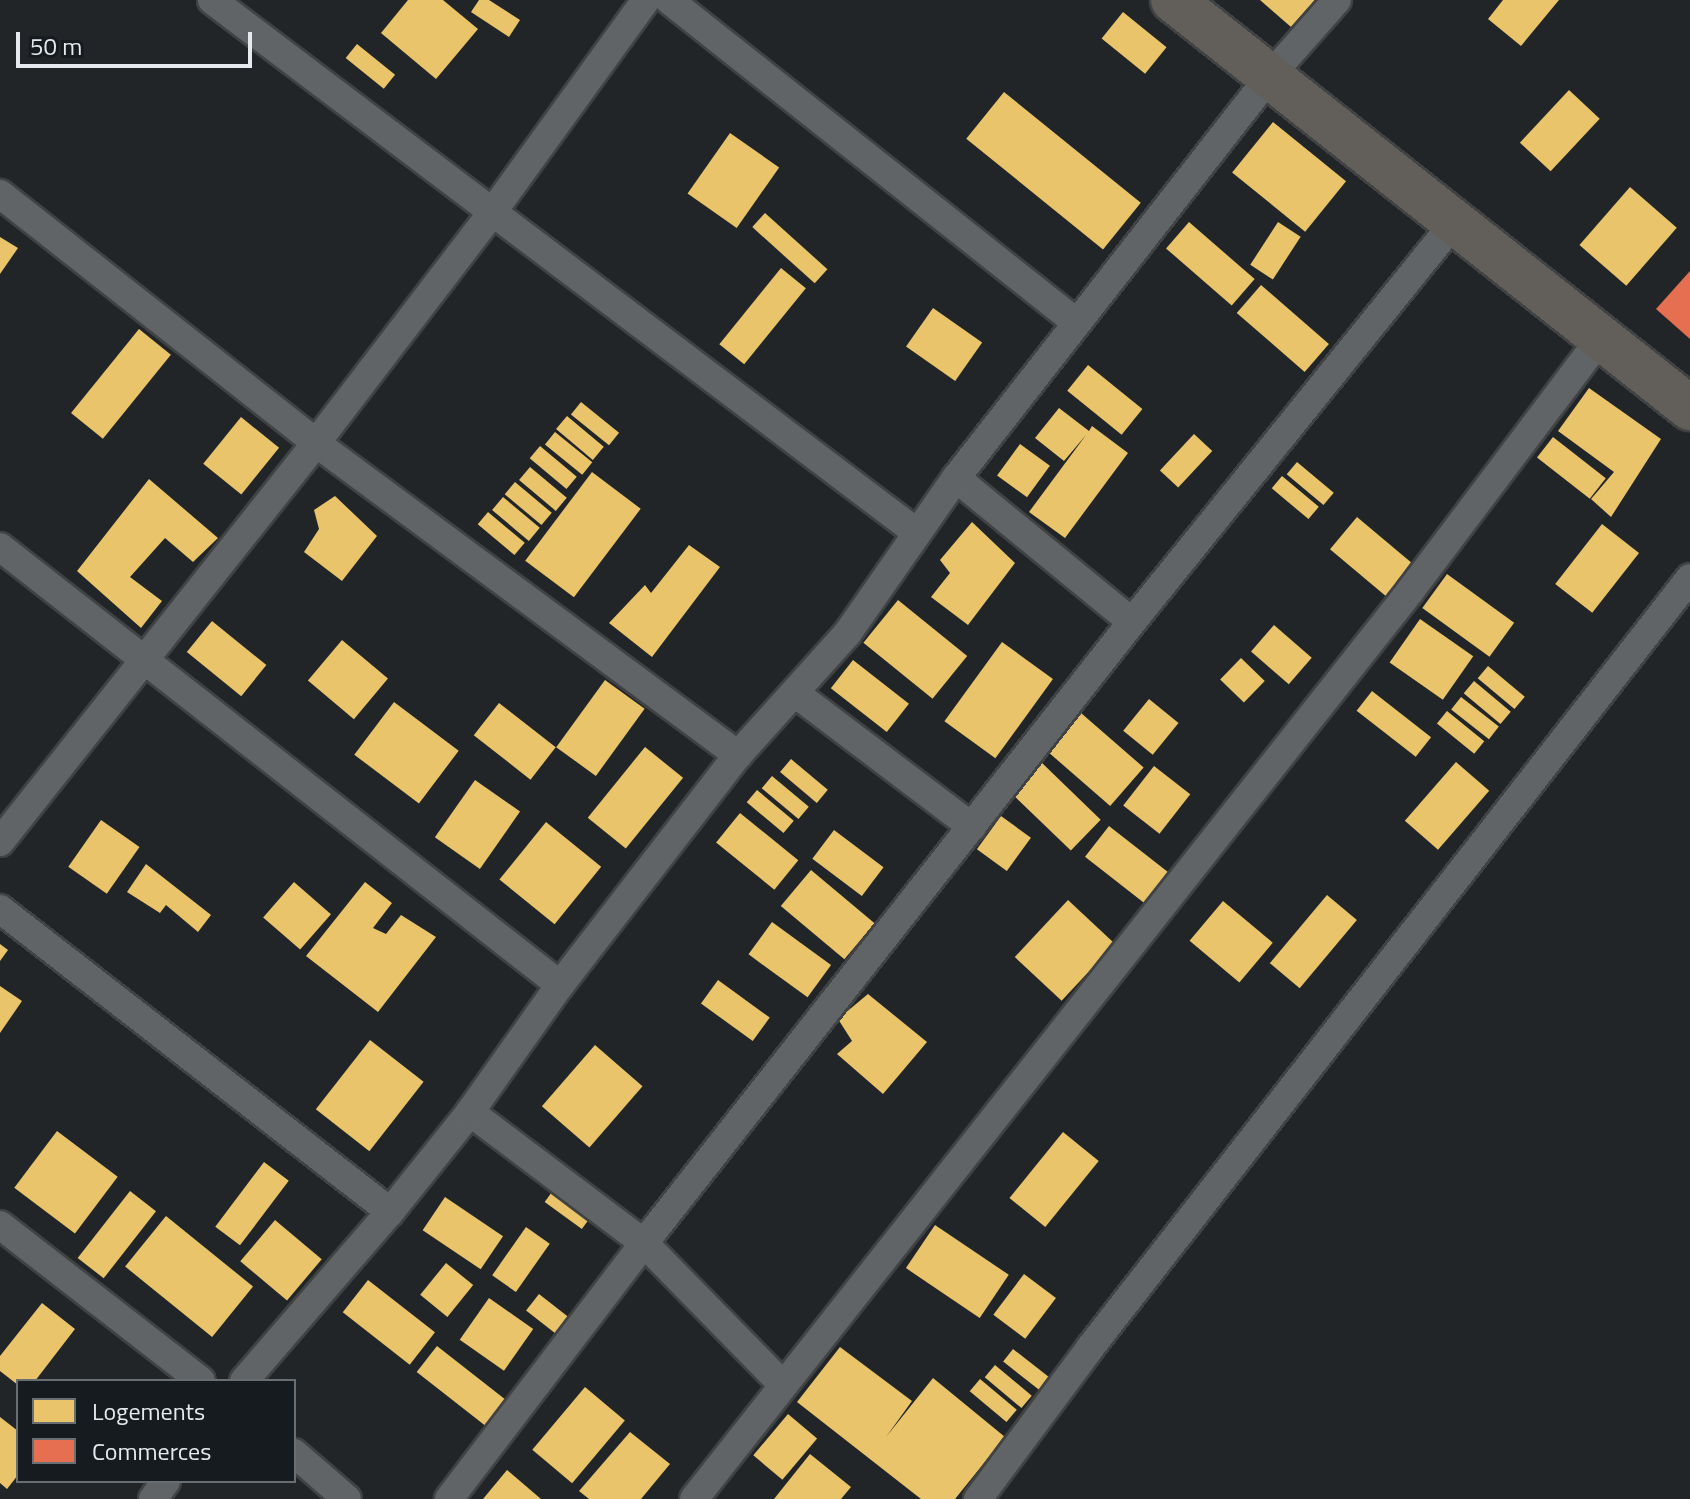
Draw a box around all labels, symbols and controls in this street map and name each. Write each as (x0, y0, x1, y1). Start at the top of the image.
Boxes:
scale bar (20, 16, 256, 66)
text: 50 m (30, 28, 82, 64)
legend (16, 1379, 296, 1483)
text: Logements (92, 1393, 205, 1429)
text: Commerces (92, 1433, 211, 1469)

